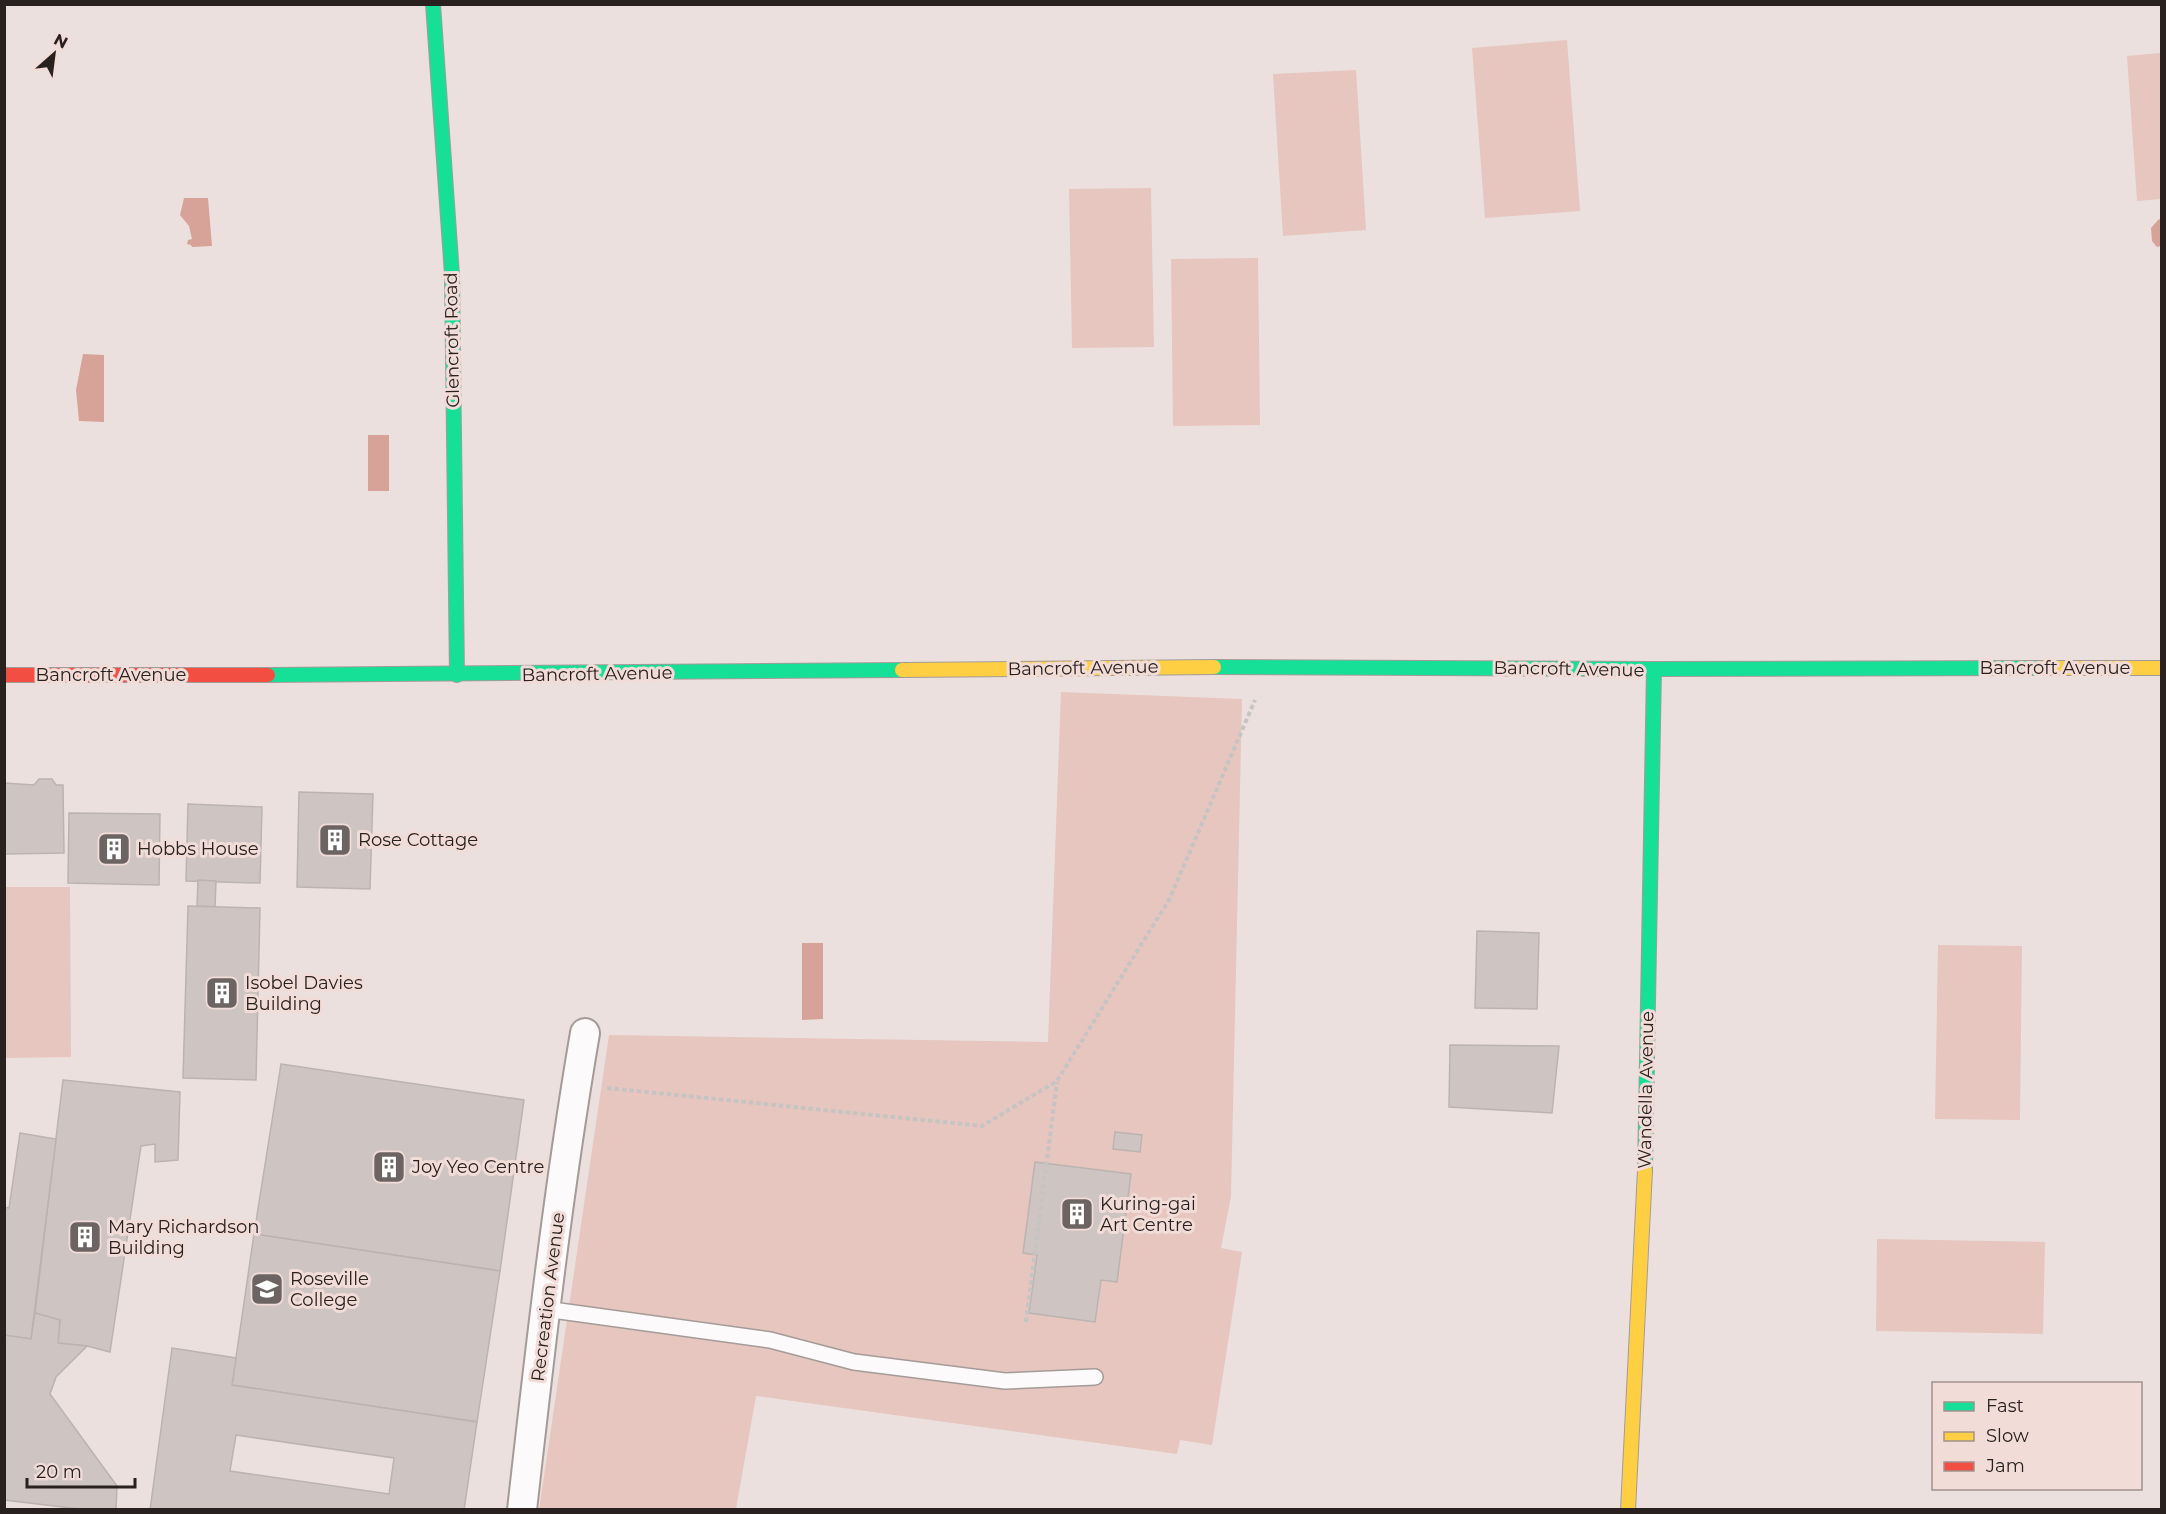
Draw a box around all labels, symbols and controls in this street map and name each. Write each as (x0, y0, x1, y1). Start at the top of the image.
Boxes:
north arrow (24, 24, 84, 84)
text: N (51, 30, 71, 53)
street label: Glencroft Road (440, 272, 464, 408)
street label: Bancroft Avenue (1007, 656, 1159, 680)
street label: Bancroft Avenue (1493, 657, 1645, 681)
street label: Bancroft Avenue (1980, 657, 2131, 679)
street label: Bancroft Avenue (521, 662, 673, 686)
street label: Bancroft Avenue (36, 664, 187, 686)
building icon: Rose Cottage (317, 822, 353, 858)
place label: Rose Cottage (358, 829, 478, 851)
building icon: Hobbs House (96, 831, 132, 867)
place label: Hobbs House (137, 838, 259, 860)
place label: Isobel Davies Building (245, 972, 363, 1015)
building icon: Isobel Davies Building (204, 975, 240, 1011)
street label: Wandella Avenue (1634, 1011, 1658, 1169)
building icon: Joy Yeo Centre (371, 1149, 407, 1185)
place label: Joy Yeo Centre (411, 1156, 544, 1178)
place label: Kuring-gai Art Centre (1100, 1193, 1196, 1236)
building icon: Kuring-gai Art Centre (1059, 1196, 1095, 1232)
street label: Recreation Avenue (527, 1211, 569, 1383)
place label: Mary Richardson Building (108, 1216, 259, 1259)
building icon: Mary Richardson Building (67, 1219, 103, 1255)
place label: Roseville College (290, 1268, 369, 1311)
school or university icon: Roseville College (249, 1271, 285, 1307)
legend (1932, 1382, 2142, 1490)
text: Fast (1986, 1395, 2024, 1417)
text: Slow (1986, 1425, 2029, 1447)
scale bar (27, 1451, 135, 1489)
text: Jam (1985, 1455, 2025, 1477)
text: 20 m (36, 1461, 82, 1483)

